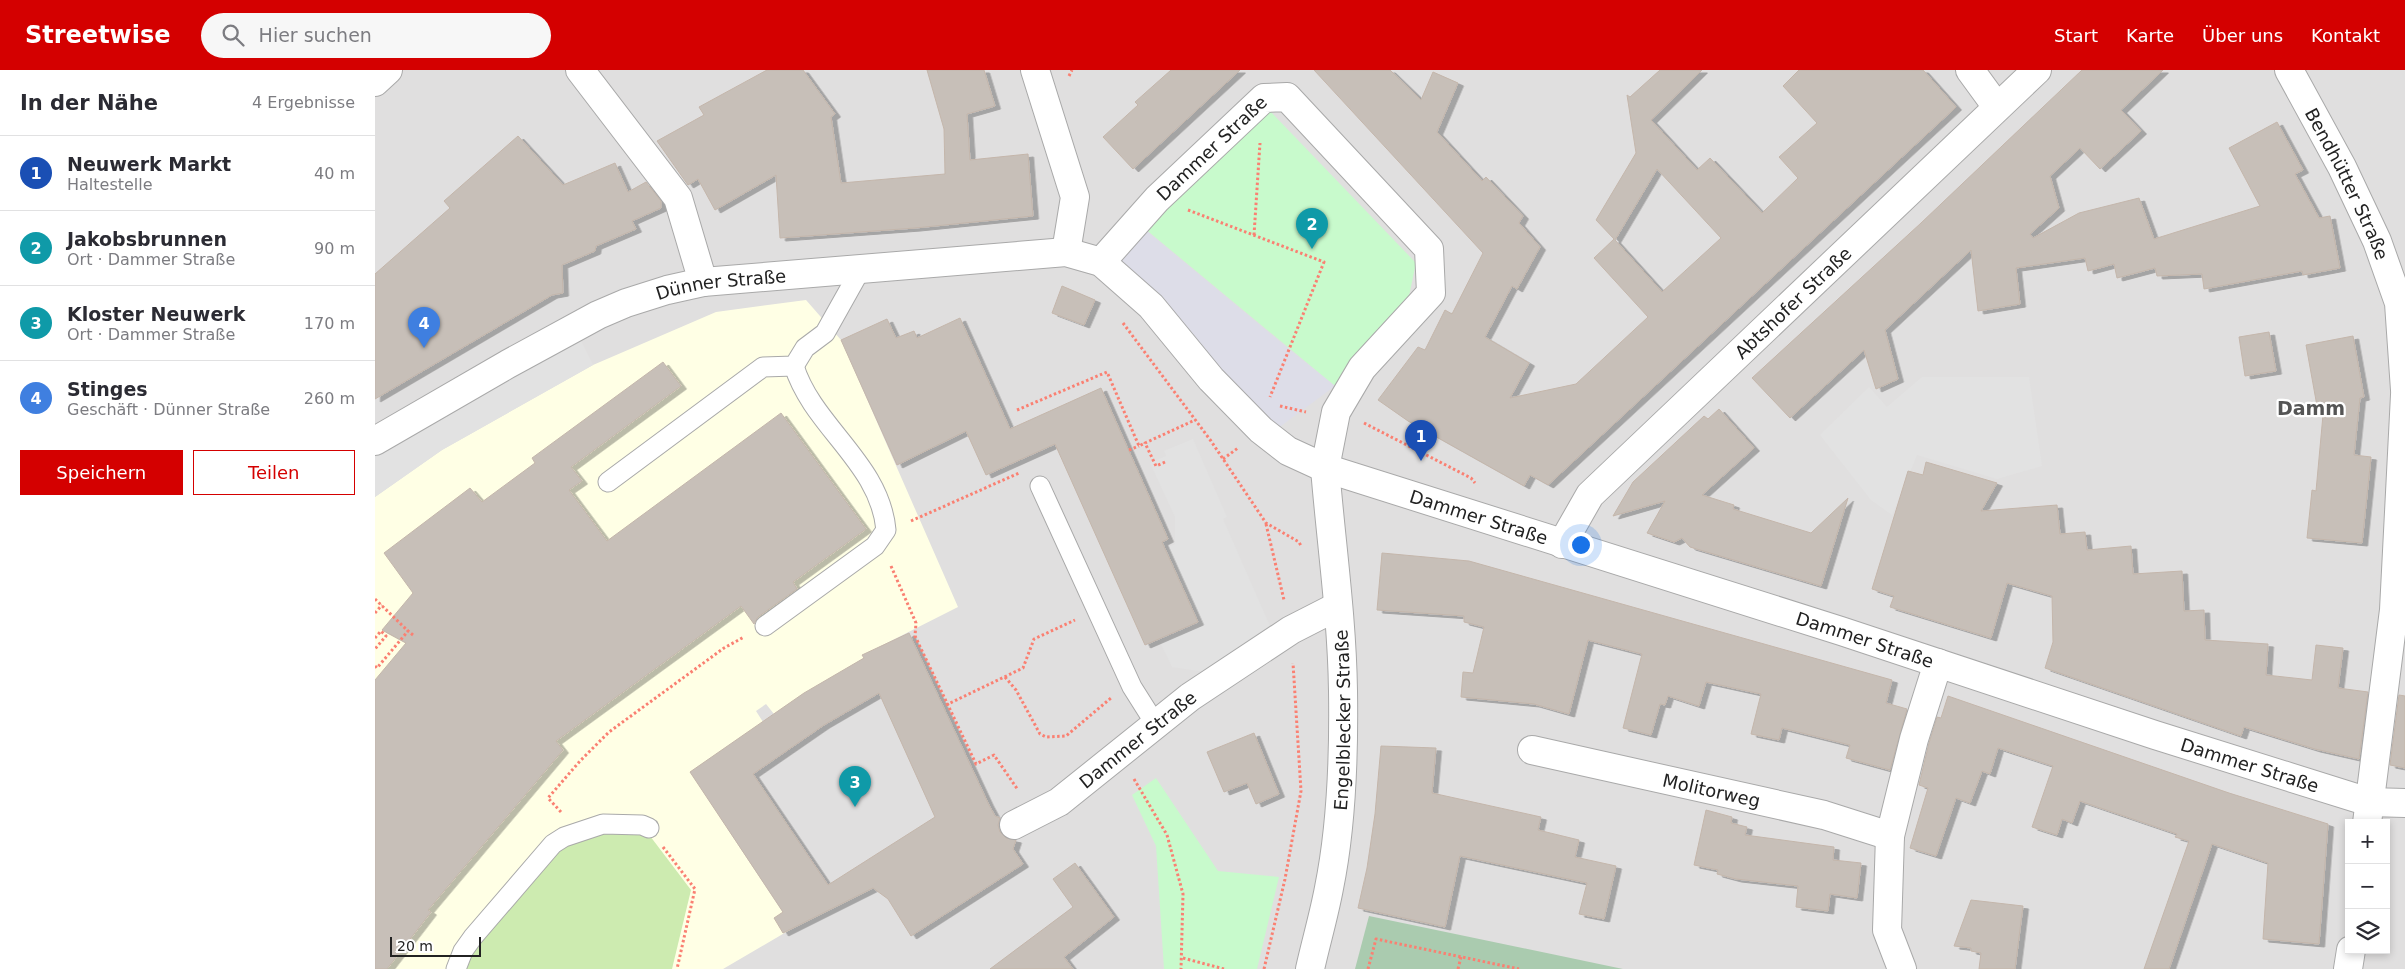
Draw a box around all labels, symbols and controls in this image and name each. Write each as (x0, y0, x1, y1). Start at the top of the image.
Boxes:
search box (201, 13, 551, 58)
text: Streetwise (25, 21, 171, 49)
icon: search (219, 21, 247, 49)
text: Hier suchen (259, 24, 372, 46)
text: Start (2054, 25, 2098, 46)
text: Karte (2126, 25, 2174, 46)
text: Über uns (2202, 25, 2283, 46)
text: Kontakt (2311, 25, 2380, 46)
text: In der Nähe (20, 91, 158, 115)
street label: Dammer Straße (1152, 91, 1271, 205)
text: 4 Ergebnisse (252, 93, 355, 112)
street label: Bendhütter Straße (2301, 104, 2393, 262)
text: Neuwerk Markt (67, 153, 231, 175)
text: 1 (30, 164, 42, 183)
text: 40 m (314, 164, 355, 183)
text: Haltestelle (67, 175, 153, 194)
pin: 2 (1296, 208, 1328, 249)
text: Jakobsbrunnen (67, 228, 227, 250)
text: 2 (30, 239, 42, 258)
text: 90 m (314, 239, 355, 258)
street label: Abtshofer Straße (1730, 242, 1855, 363)
text: Ort · Dammer Straße (67, 250, 235, 269)
street label: Dünner Straße (653, 265, 787, 303)
text: Kloster Neuwerk (67, 303, 245, 325)
pin: 4 (408, 307, 440, 348)
text: 3 (30, 314, 42, 333)
text: 170 m (304, 314, 355, 333)
text: Ort · Dammer Straße (67, 325, 235, 344)
text: Stinges (67, 378, 148, 400)
text: 4 (30, 389, 42, 408)
text: 260 m (304, 389, 355, 408)
district label: Damm (2277, 397, 2345, 419)
text: Geschäft · Dünner Straße (67, 400, 270, 419)
pin: 1 (1405, 420, 1437, 461)
button: Speichern (20, 450, 183, 495)
button: Teilen (193, 450, 355, 495)
street label: Dammer Straße (1407, 485, 1551, 548)
your location (1568, 532, 1594, 558)
street label: Dammer Straße (1793, 607, 1936, 671)
street label: Engelblecker Straße (1329, 629, 1354, 811)
street label: Dammer Straße (1075, 686, 1200, 792)
street label: Dammer Straße (2178, 733, 2322, 796)
pin: 3 (839, 766, 871, 807)
street label: Molitorweg (1661, 769, 1762, 811)
map controls (2345, 819, 2390, 954)
button: + (2345, 819, 2390, 864)
button: − (2345, 864, 2390, 909)
button: layers (2345, 909, 2390, 954)
scale bar (390, 934, 481, 957)
text: 20 m (397, 938, 433, 954)

